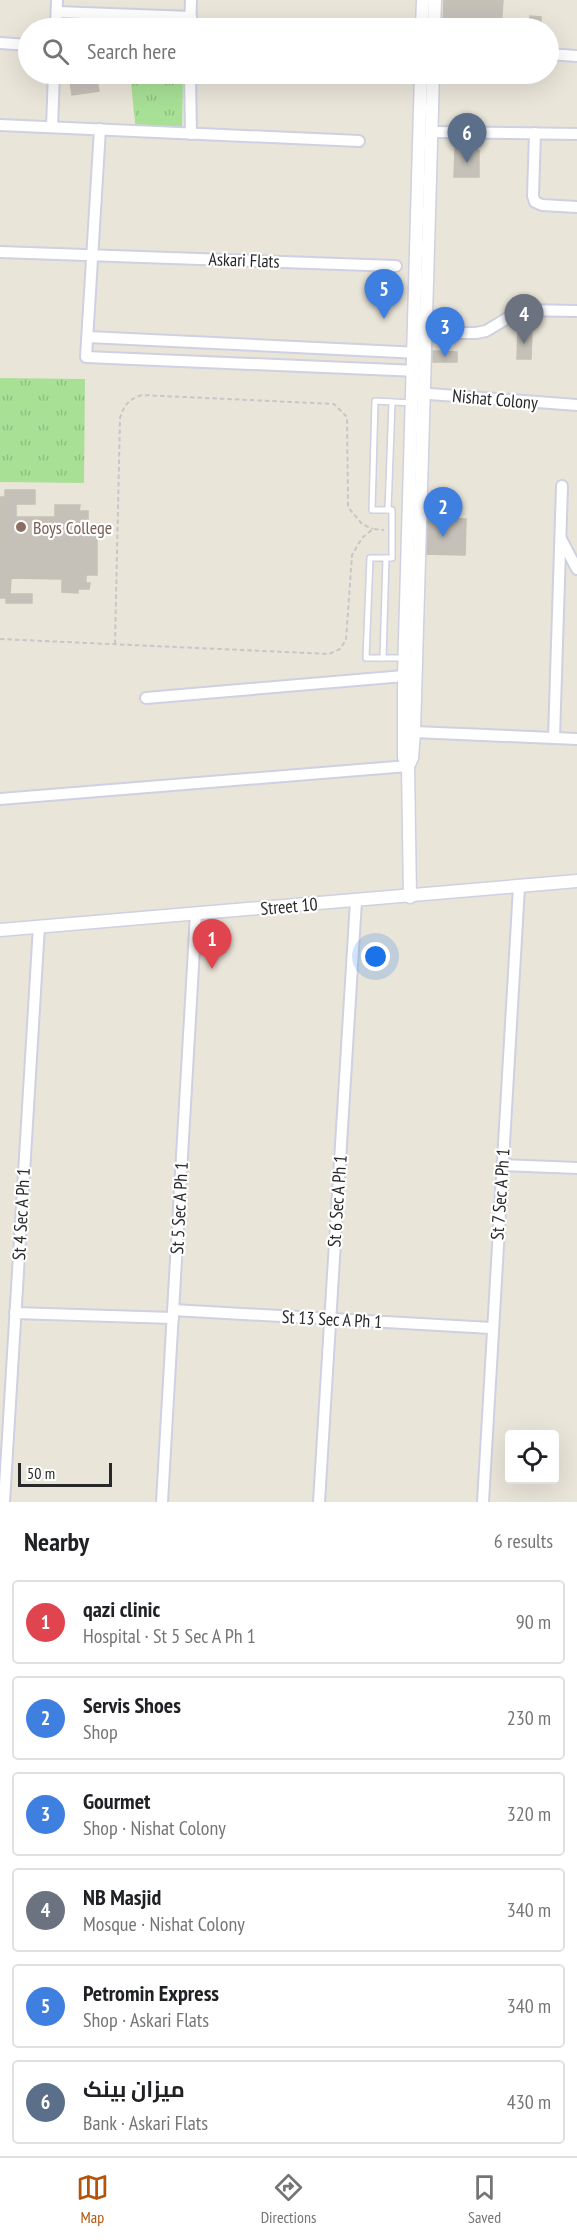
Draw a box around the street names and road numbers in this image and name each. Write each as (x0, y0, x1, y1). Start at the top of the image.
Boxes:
street label: Askari Flats (208, 247, 280, 273)
street label: Nishat Colony (451, 384, 539, 414)
street label: Street 10 (259, 892, 319, 920)
street label: St 7 Sec A Ph 1 (485, 1147, 515, 1241)
street label: St 6 Sec A Ph 1 (322, 1154, 352, 1248)
street label: St 5 Sec A Ph 1 (165, 1161, 193, 1255)
street label: St 4 Sec A Ph 1 (7, 1167, 35, 1261)
street label: St 13 Sec A Ph 1 (281, 1305, 383, 1333)

